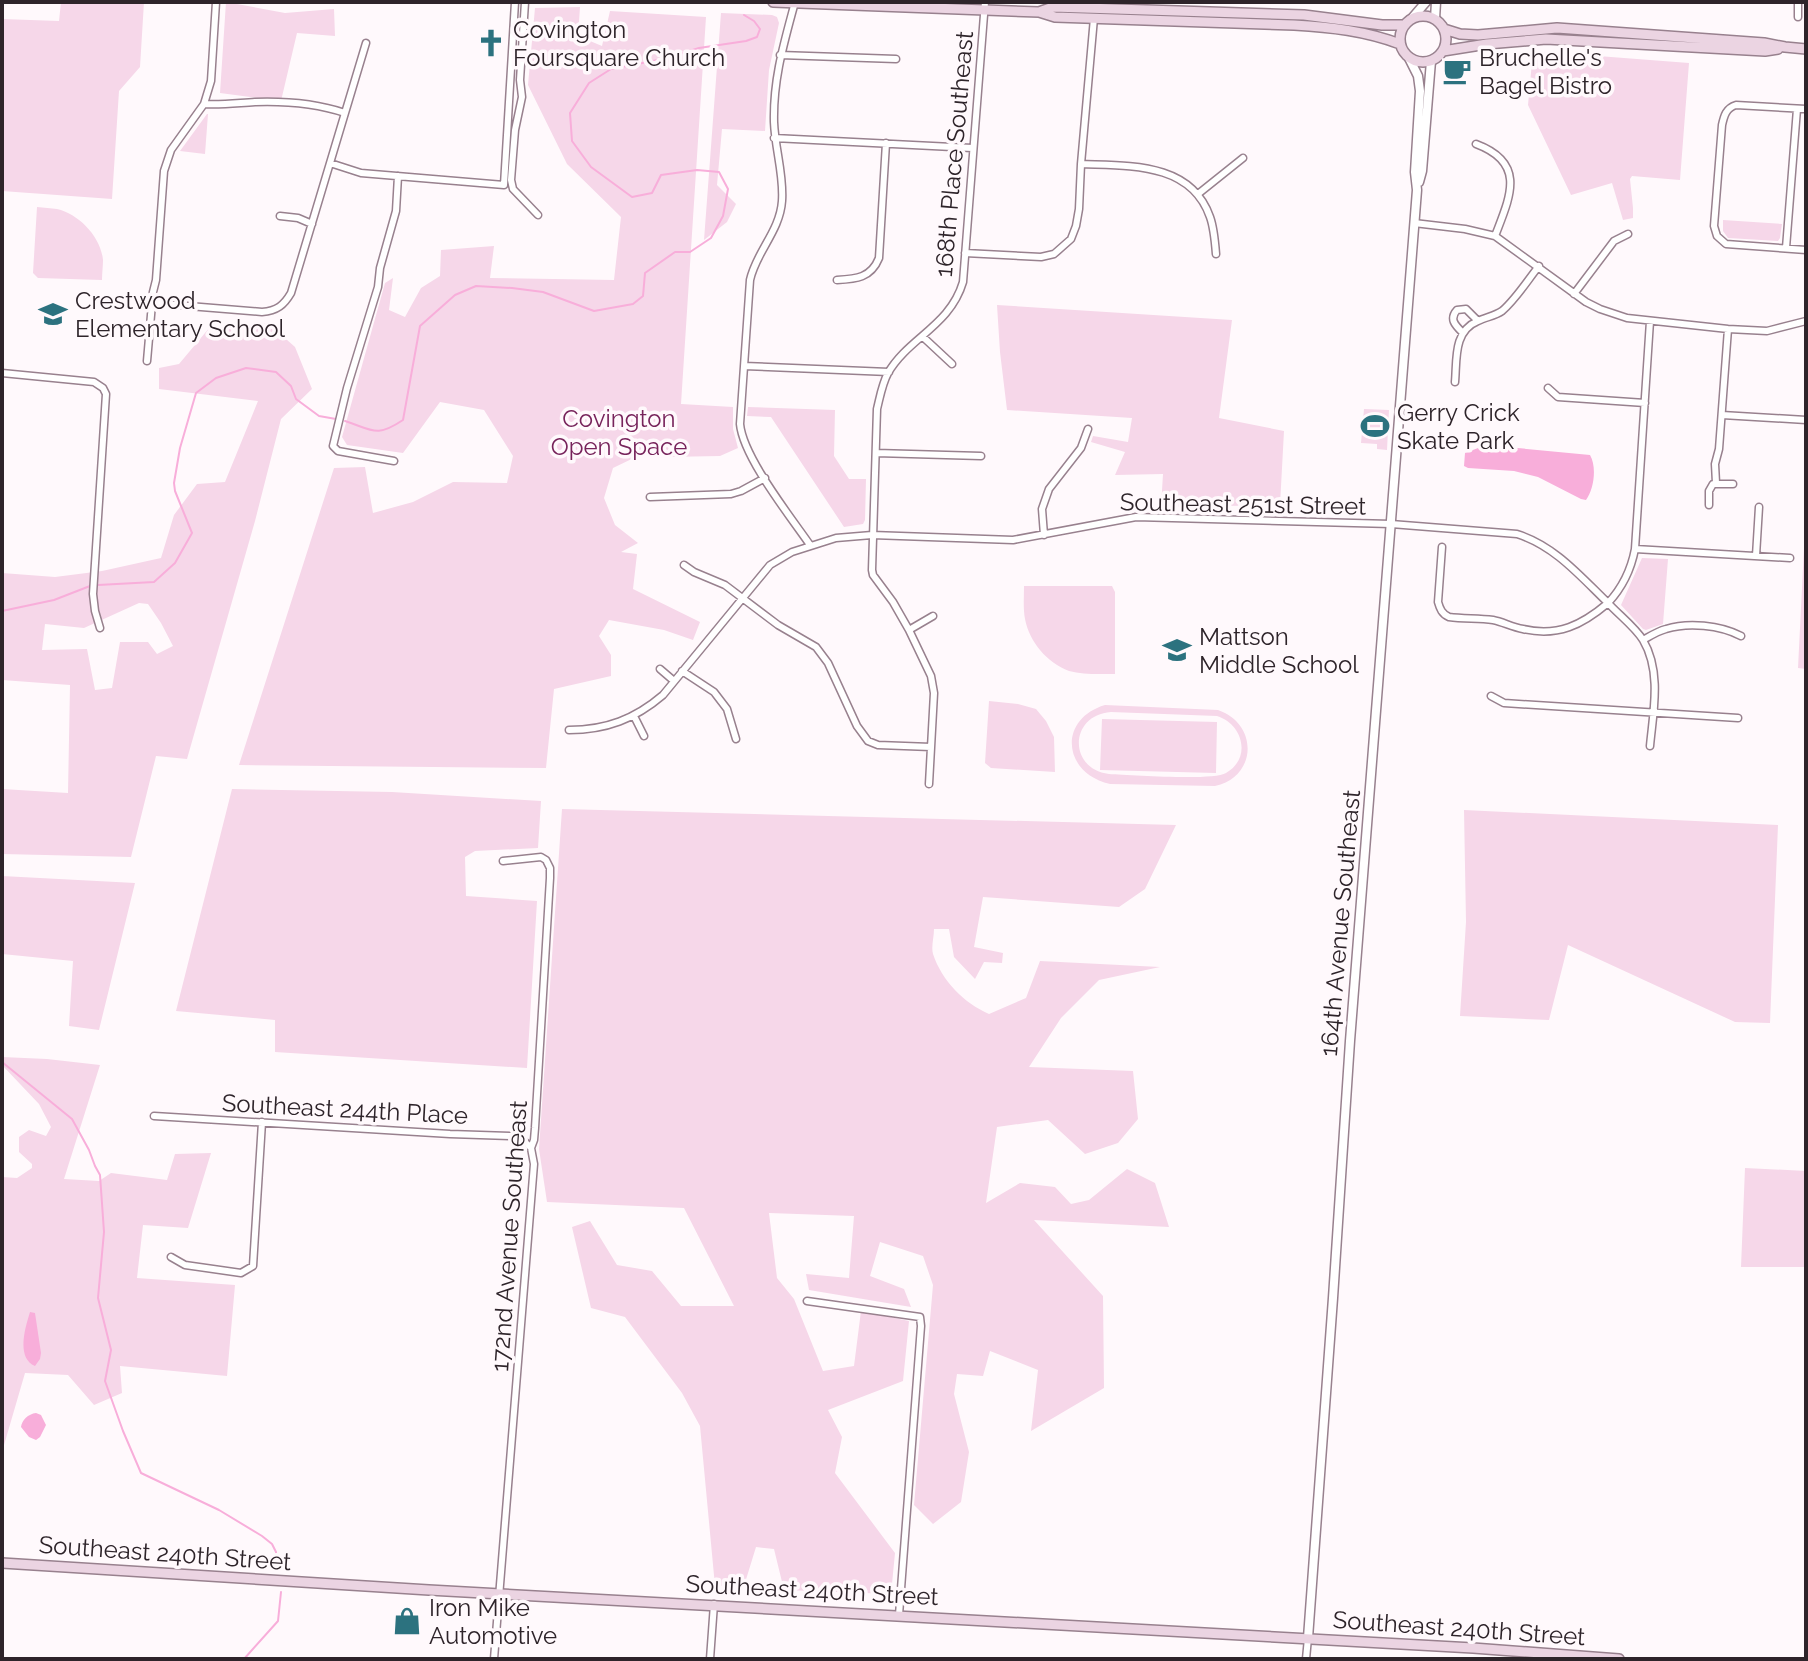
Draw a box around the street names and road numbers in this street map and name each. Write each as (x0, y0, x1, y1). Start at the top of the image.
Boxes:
street label: 168th Place Southeast (929, 30, 979, 278)
street label: Southeast 251st Street (1120, 487, 1366, 521)
street label: 164th Avenue Southeast (1314, 788, 1366, 1058)
street label: Southeast 244th Place (221, 1088, 469, 1130)
street label: 172nd Avenue Southeast (485, 1099, 533, 1373)
street label: Southeast 240th Street (38, 1530, 292, 1576)
street label: Southeast 240th Street (685, 1569, 939, 1611)
street label: Southeast 240th Street (1332, 1605, 1586, 1651)

